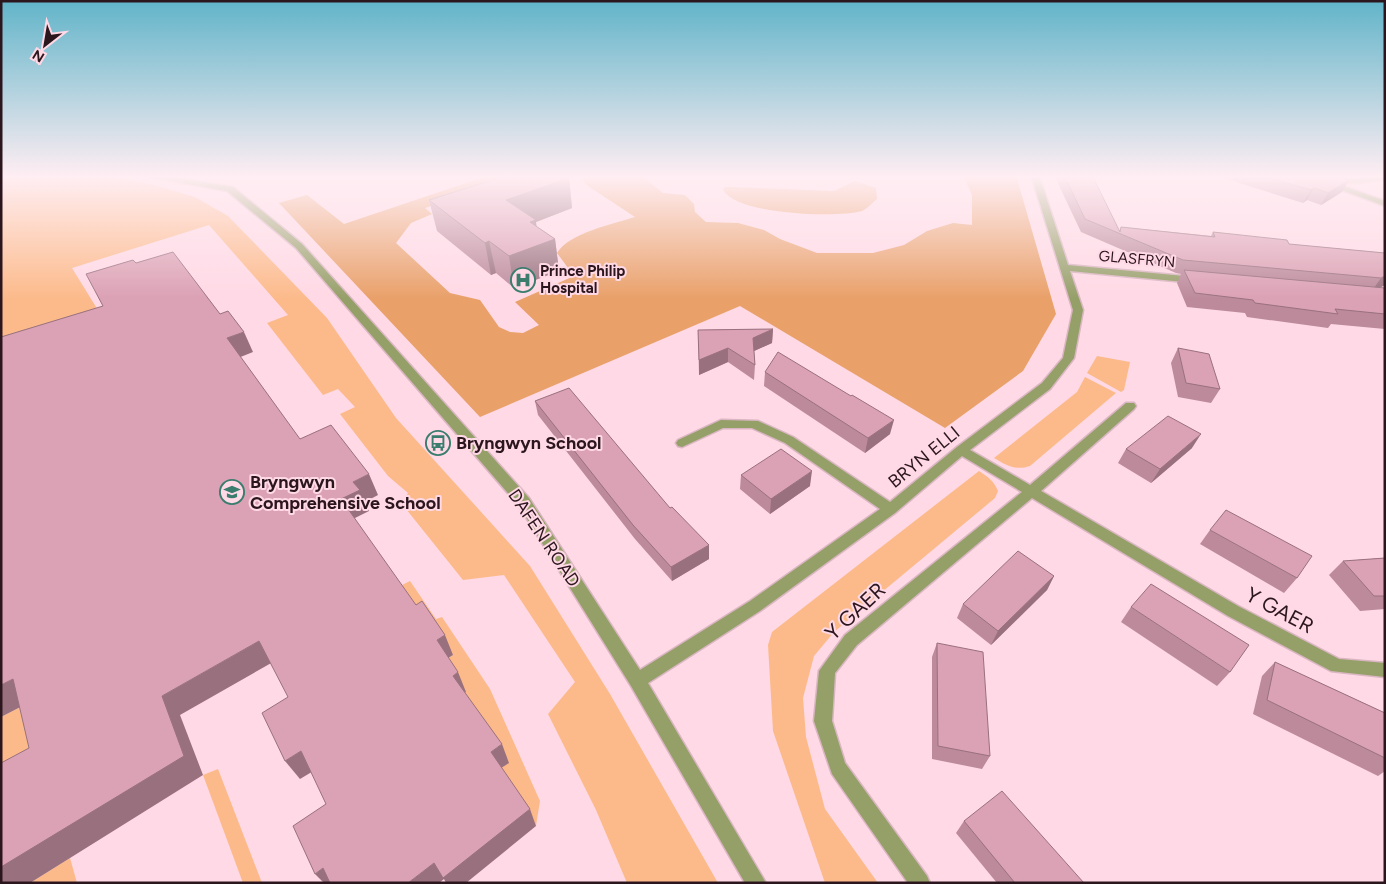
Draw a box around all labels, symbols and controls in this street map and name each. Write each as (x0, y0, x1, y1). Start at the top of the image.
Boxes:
north arrow (20, 20, 70, 70)
text: N (30, 46, 48, 66)
street label: GLASFRYN (1098, 247, 1176, 271)
place label: Prince Philip Hospital (540, 262, 625, 297)
hospital icon: Prince Philip Hospital (510, 267, 536, 293)
street label: BRYN ELLI (884, 421, 964, 493)
bus stop icon: Bryngwyn School (425, 430, 451, 456)
place label: Bryngwyn School (456, 432, 602, 454)
place label: Bryngwyn Comprehensive School (250, 471, 441, 514)
school or university icon: Bryngwyn Comprehensive School (219, 479, 245, 505)
street label: DAFEN ROAD (503, 485, 585, 591)
street label: Y GAER (820, 577, 890, 645)
street label: Y GAER (1242, 582, 1318, 638)

